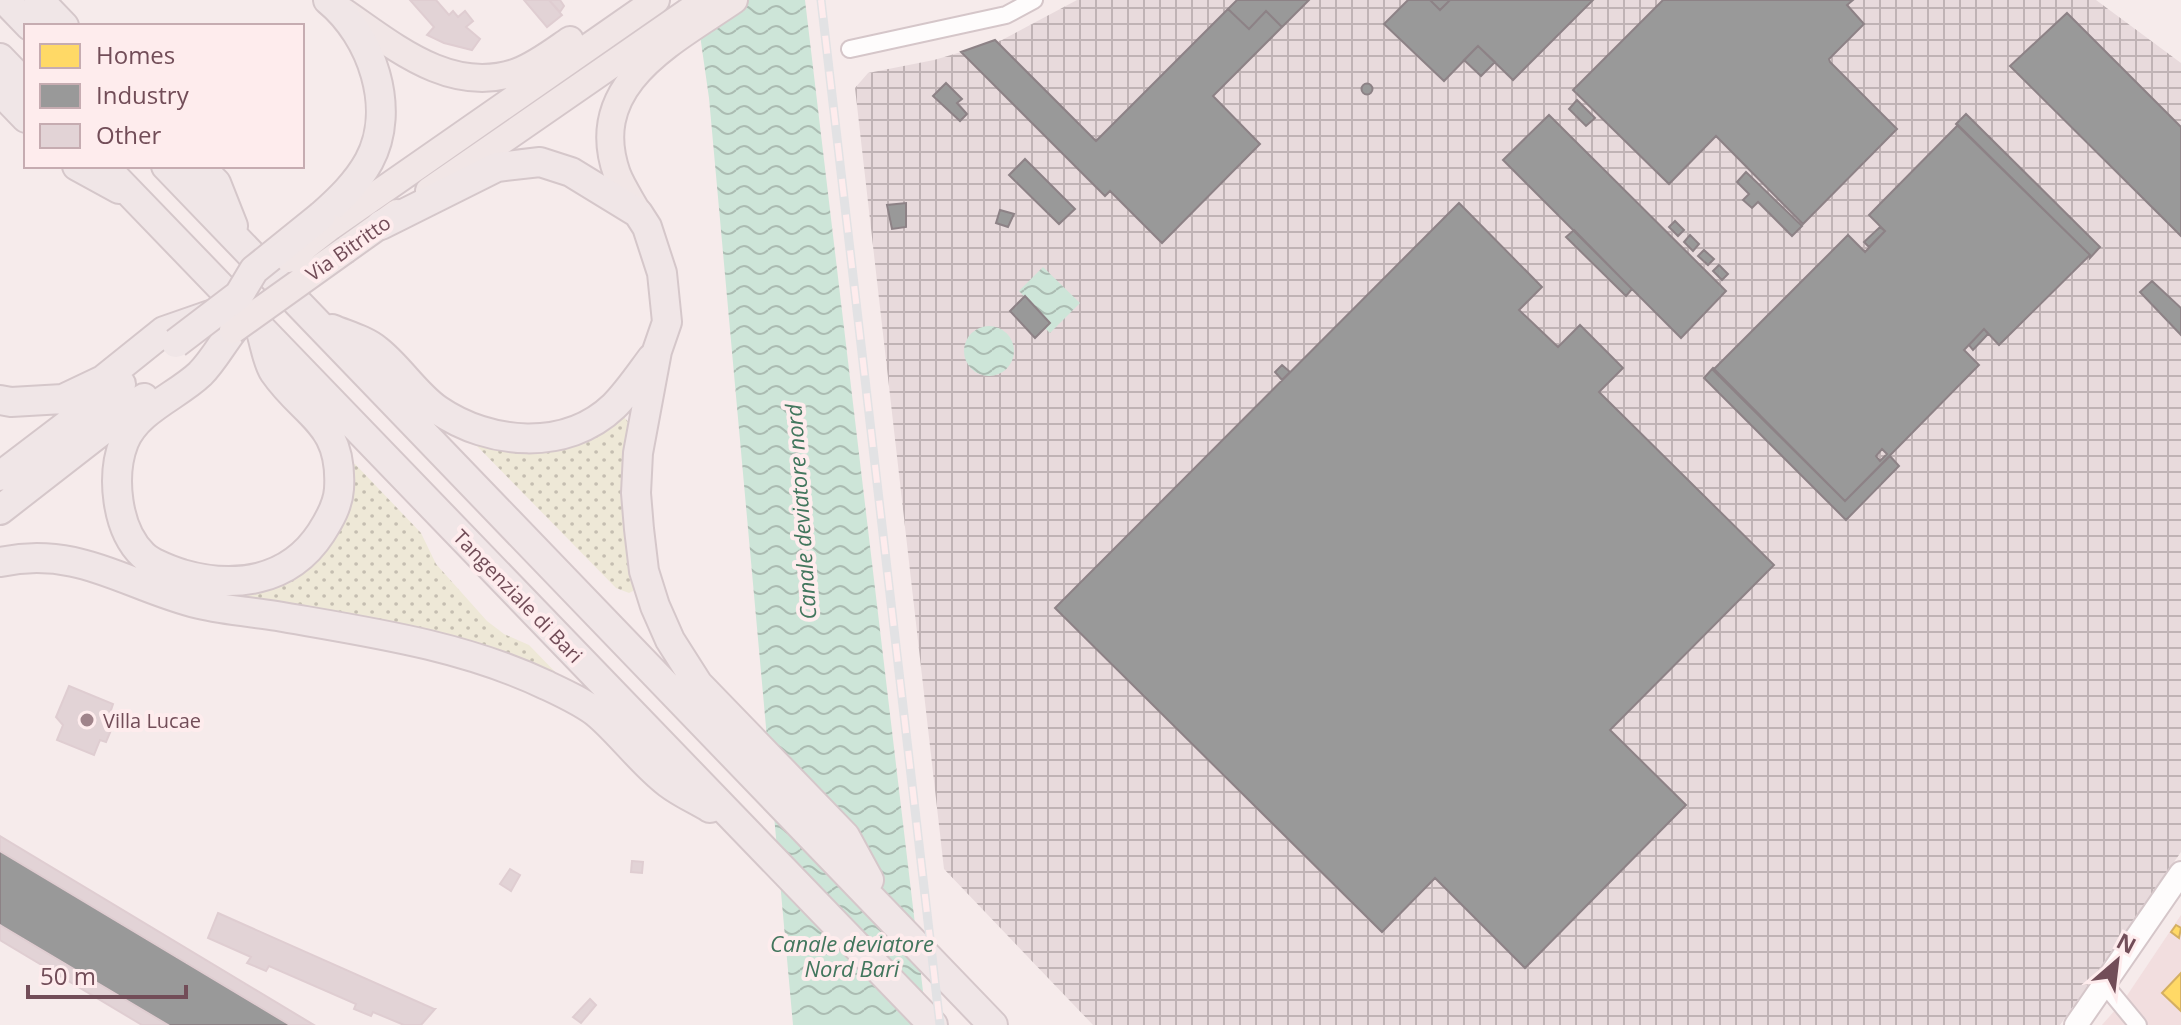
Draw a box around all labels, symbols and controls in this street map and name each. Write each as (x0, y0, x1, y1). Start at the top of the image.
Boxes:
legend (24, 24, 304, 168)
text: Homes (96, 38, 175, 71)
text: Industry (96, 78, 190, 111)
text: Other (96, 118, 161, 151)
street label: Via Bitritto (300, 209, 396, 287)
water label: Canale deviatore nord (777, 402, 822, 621)
street label: Tangenziale di Bari (447, 524, 589, 668)
place label: Villa Lucae (103, 707, 201, 734)
marker: Villa Lucae (78, 711, 96, 729)
north arrow (2077, 921, 2157, 1001)
text: N (2112, 925, 2142, 960)
water label: Canale deviatore Nord Bari (770, 928, 934, 983)
scale bar (28, 949, 186, 999)
text: 50 m (40, 959, 96, 992)

